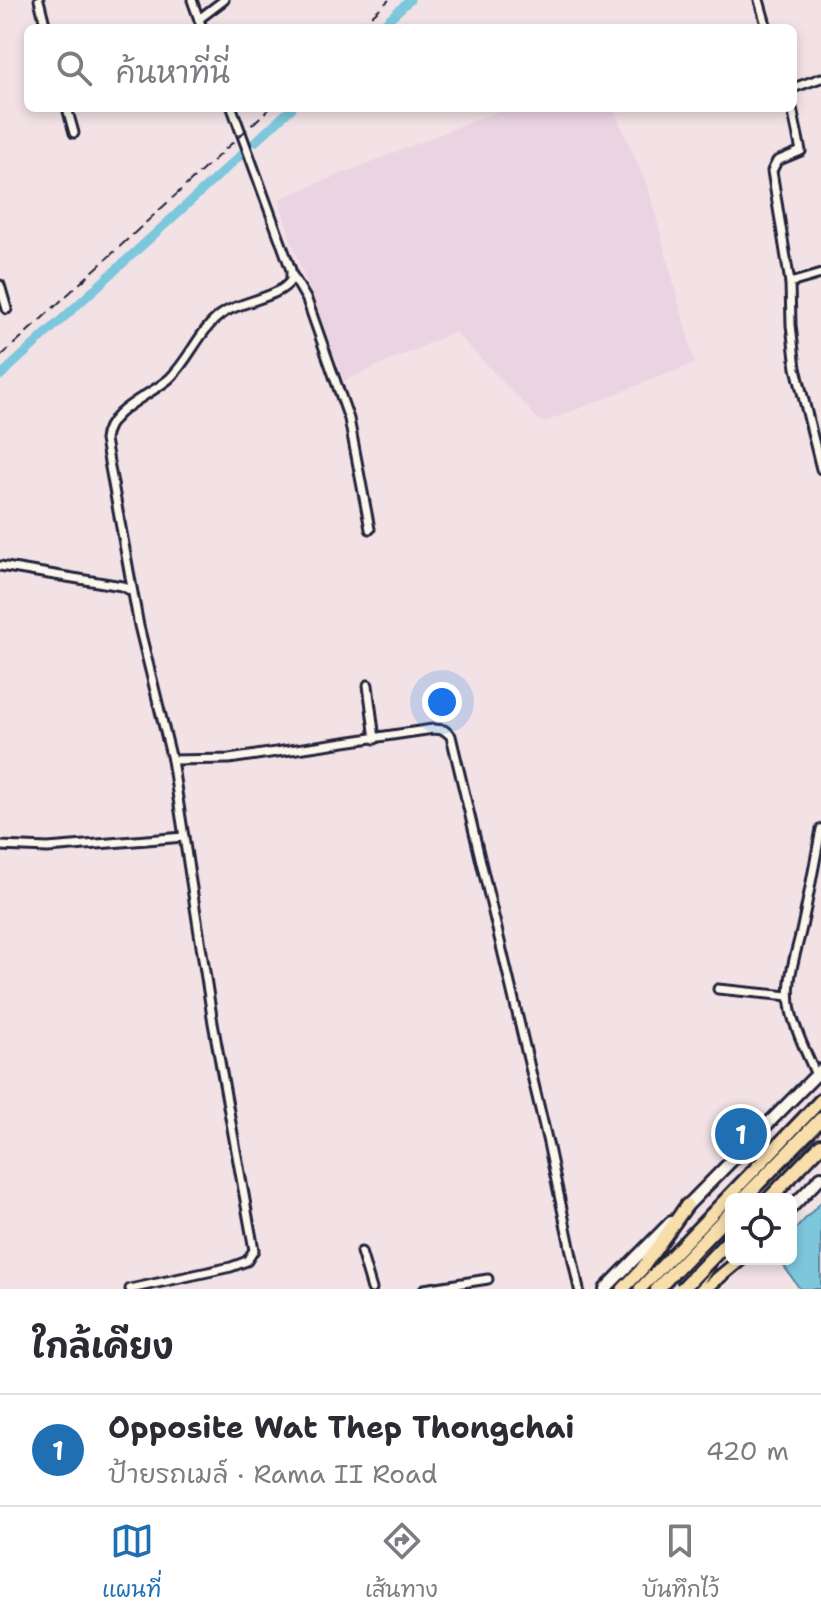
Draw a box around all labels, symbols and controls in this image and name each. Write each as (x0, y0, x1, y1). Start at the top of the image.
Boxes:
search box (24, 24, 797, 112)
icon: search (52, 46, 96, 90)
text: ค้นหาที่นี่ (116, 52, 230, 93)
your location (422, 682, 462, 722)
pin: 1 (715, 1104, 767, 1164)
map controls (725, 1193, 797, 1265)
button: locate (725, 1193, 797, 1265)
text: ใกล้เคียง (32, 1323, 174, 1369)
text: Opposite Wat Thep Thongchai (108, 1407, 575, 1448)
text: 1 (52, 1433, 64, 1468)
text: 420 m (706, 1433, 789, 1468)
text: ป้ายรถเมล์ · Rama II Road (108, 1456, 437, 1491)
tab: แผนที่ (102, 1519, 161, 1605)
tab: เส้นทาง (365, 1519, 438, 1605)
tab: บันทึกไว้ (642, 1519, 719, 1605)

